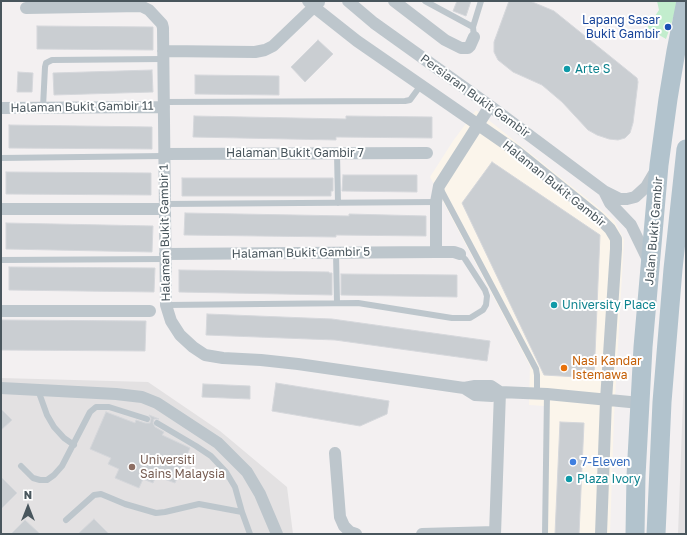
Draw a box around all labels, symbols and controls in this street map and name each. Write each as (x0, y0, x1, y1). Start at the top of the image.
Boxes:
place label: Lapang Sasar Bukit Gambir (582, 13, 660, 41)
marker: Lapang Sasar Bukit Gambir (663, 22, 673, 32)
street label: Persiaran Bukit Gambir (417, 51, 533, 141)
place label: Arte S (575, 62, 610, 76)
marker: Arte S (562, 64, 572, 74)
street label: Halaman Bukit Gambir 11 (10, 99, 154, 115)
street label: Halaman Bukit Gambir (500, 138, 608, 230)
street label: Halaman Bukit Gambir 7 (226, 146, 364, 160)
street label: Halaman Bukit Gambir 1 (157, 164, 173, 302)
street label: Jalan Bukit Gambir (642, 176, 666, 286)
street label: Halaman Bukit Gambir 5 (232, 245, 370, 261)
place label: University Place (562, 298, 656, 312)
marker: University Place (549, 300, 559, 310)
place label: Nasi Kandar Istemawa (572, 354, 642, 382)
marker: Nasi Kandar Istemawa (559, 363, 569, 373)
place label: Universiti Sains Malaysia (140, 453, 225, 481)
place label: 7-Eleven (581, 455, 630, 469)
marker: 7-Eleven (568, 457, 578, 467)
marker: Universiti Sains Malaysia (127, 462, 137, 472)
place label: Plaza Ivory (577, 472, 641, 486)
marker: Plaza Ivory (564, 474, 574, 484)
north arrow (8, 487, 48, 527)
text: N (24, 488, 32, 501)

